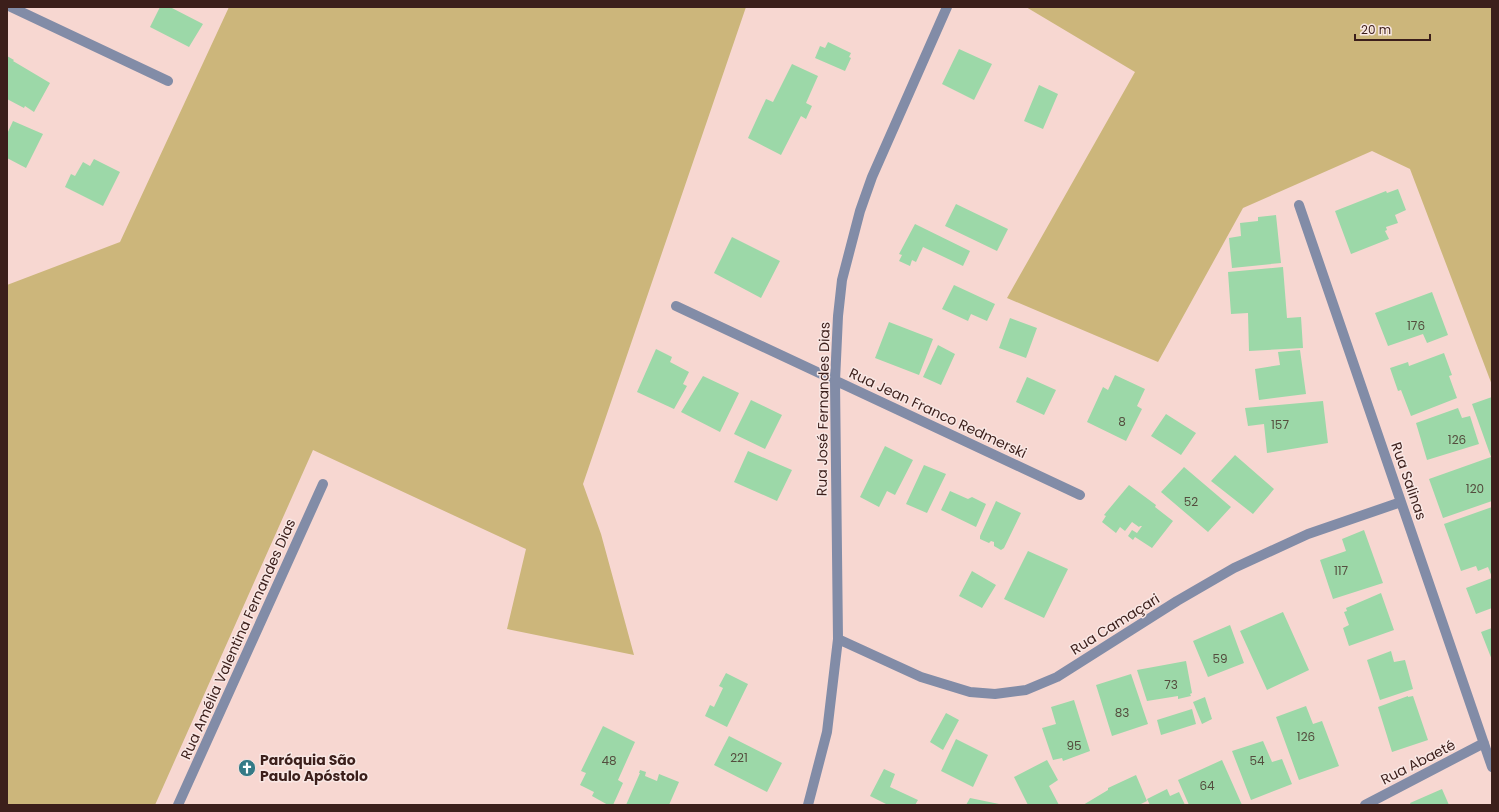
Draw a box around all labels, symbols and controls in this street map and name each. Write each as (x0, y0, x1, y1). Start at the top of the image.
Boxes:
scale bar (1355, 16, 1430, 42)
text: 20 m (1361, 21, 1391, 38)
house number: 176 (1407, 317, 1425, 334)
street label: Rua José Fernandes Dias (811, 322, 835, 496)
street label: Rua Jean Franco Redmerski (846, 363, 1030, 463)
house number: 8 (1118, 413, 1126, 430)
house number: 157 (1271, 416, 1289, 433)
house number: 126 (1448, 431, 1466, 448)
street label: Rua Salinas (1386, 439, 1432, 523)
house number: 120 (1466, 480, 1484, 497)
house number: 52 (1184, 493, 1198, 510)
street label: Rua Amélia Valentina Fernandes Dias (176, 515, 300, 763)
house number: 117 (1334, 562, 1349, 579)
street label: Rua Camaçari (1067, 589, 1163, 659)
house number: 59 (1212, 650, 1228, 667)
house number: 73 (1164, 676, 1178, 693)
house number: 83 (1115, 704, 1129, 721)
house number: 126 (1297, 728, 1315, 745)
street label: Rua Abaeté (1377, 734, 1459, 789)
house number: 95 (1066, 737, 1082, 754)
house number: 221 (730, 749, 748, 766)
place label: Paróquia São Paulo Apóstolo (260, 750, 368, 786)
house number: 48 (601, 752, 617, 769)
house number: 54 (1249, 752, 1265, 769)
church icon: Paróquia São Paulo Apóstolo (237, 758, 257, 778)
house number: 64 (1199, 777, 1215, 794)

